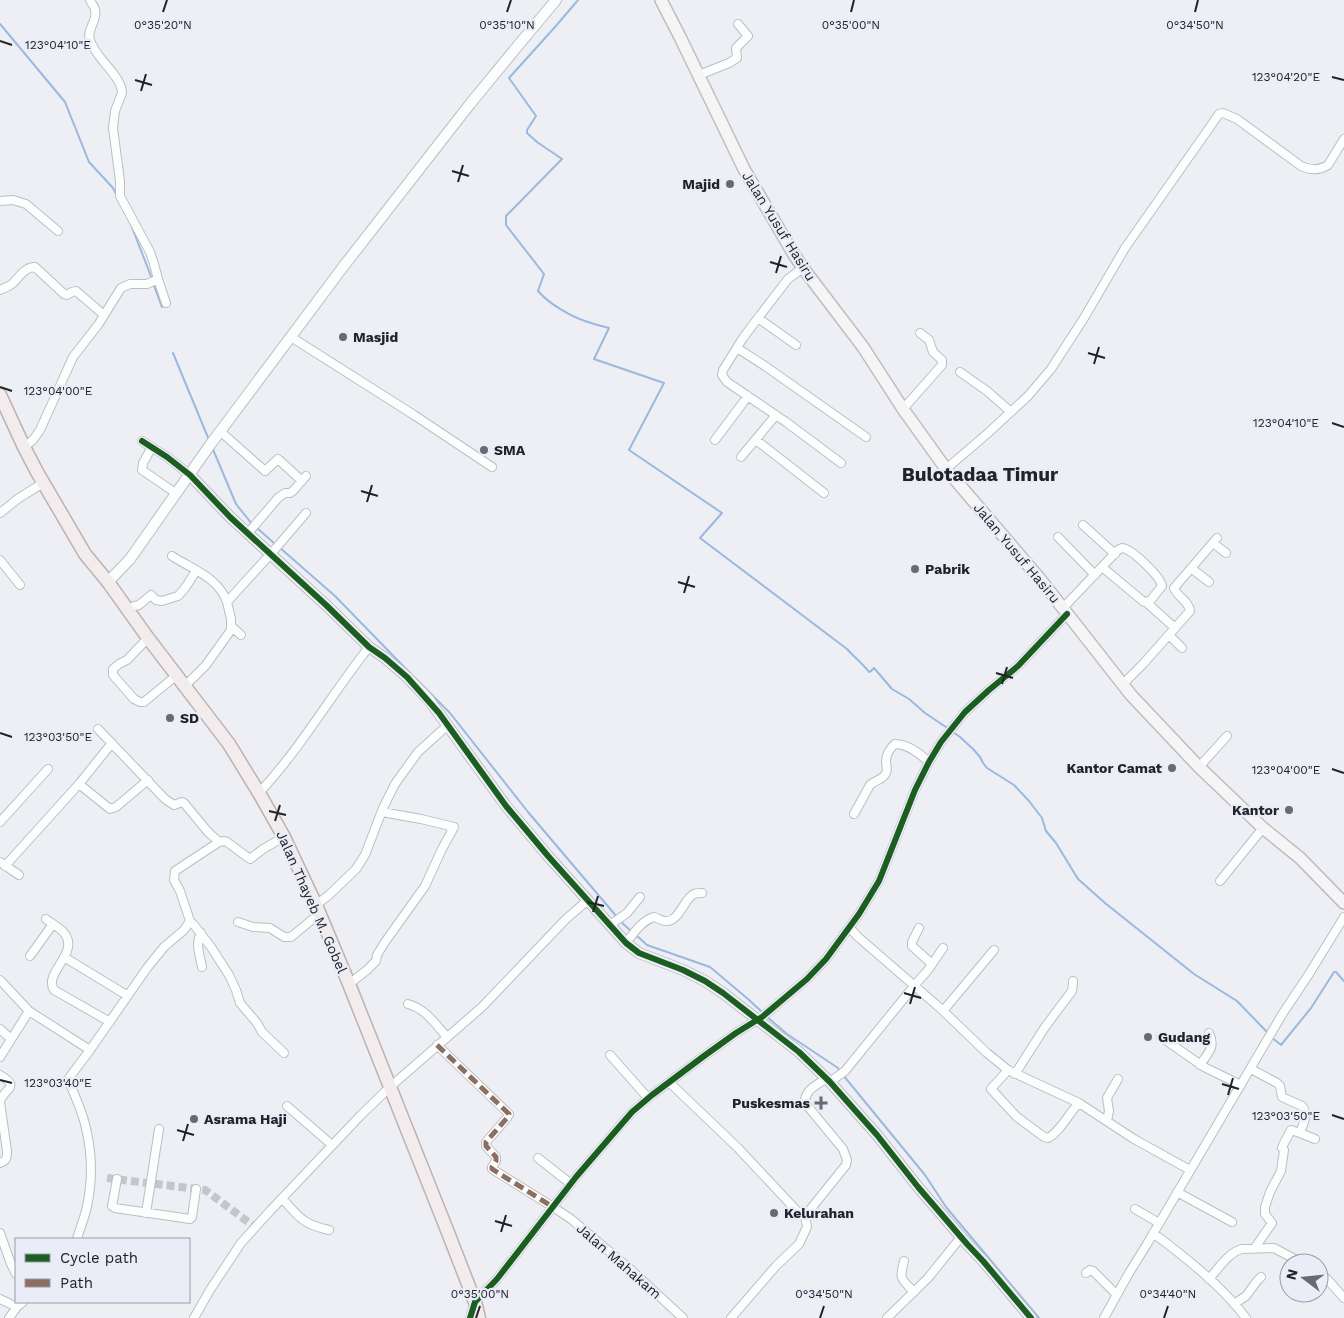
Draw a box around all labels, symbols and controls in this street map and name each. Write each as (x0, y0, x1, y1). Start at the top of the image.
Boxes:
text: 0°35'20"N (134, 18, 192, 32)
text: 0°35'10"N (479, 18, 535, 32)
text: 0°35'00"N (822, 18, 880, 32)
text: 0°34'50"N (1166, 18, 1224, 32)
text: 123°04'10"E (25, 38, 91, 52)
text: 123°04'20"E (1252, 70, 1320, 84)
street label: Jalan Yusuf Hasiru (739, 168, 819, 284)
place label: Majid (682, 176, 720, 192)
marker: Majid (724, 178, 736, 190)
place label: Masjid (353, 329, 398, 345)
marker: Masjid (337, 331, 349, 343)
text: 123°04'00"E (24, 384, 93, 398)
text: 123°04'10"E (1253, 416, 1319, 430)
place label: SMA (494, 442, 526, 458)
marker: SMA (478, 444, 490, 456)
district label: Bulotadaa Timur (902, 463, 1059, 486)
street label: Jalan Yusuf Hasiru (970, 500, 1064, 606)
place label: Pabrik (925, 561, 970, 577)
marker: Pabrik (909, 563, 921, 575)
place label: SD (180, 710, 199, 726)
marker: SD (164, 712, 176, 724)
text: 123°03'50"E (24, 730, 92, 744)
place label: Kantor Camat (1067, 760, 1162, 776)
marker: Kantor Camat (1166, 762, 1178, 774)
text: 123°04'00"E (1252, 763, 1321, 777)
place label: Kantor (1232, 802, 1279, 818)
marker: Kantor (1283, 804, 1295, 816)
street label: Jalan Thayeb M. Gobel (273, 828, 351, 976)
place label: Gudang (1158, 1029, 1210, 1045)
marker: Gudang (1142, 1031, 1154, 1043)
text: 123°03'40"E (24, 1076, 92, 1090)
place label: Puskesmas (732, 1095, 811, 1111)
marker: Puskesmas (814, 1096, 828, 1110)
text: 123°03'50"E (1252, 1109, 1320, 1123)
place label: Asrama Haji (204, 1111, 287, 1127)
marker: Asrama Haji (188, 1113, 200, 1125)
place label: Kelurahan (784, 1205, 854, 1221)
marker: Kelurahan (768, 1207, 780, 1219)
street label: Jalan Mahakam (573, 1220, 665, 1302)
legend (15, 1238, 190, 1303)
text: Cycle path (60, 1249, 138, 1267)
north arrow (1279, 1253, 1329, 1303)
text: N (1282, 1267, 1301, 1282)
text: Path (60, 1274, 93, 1292)
text: 0°35'00"N (451, 1287, 509, 1301)
text: 0°34'50"N (795, 1287, 853, 1301)
text: 0°34'40"N (1140, 1287, 1196, 1301)

